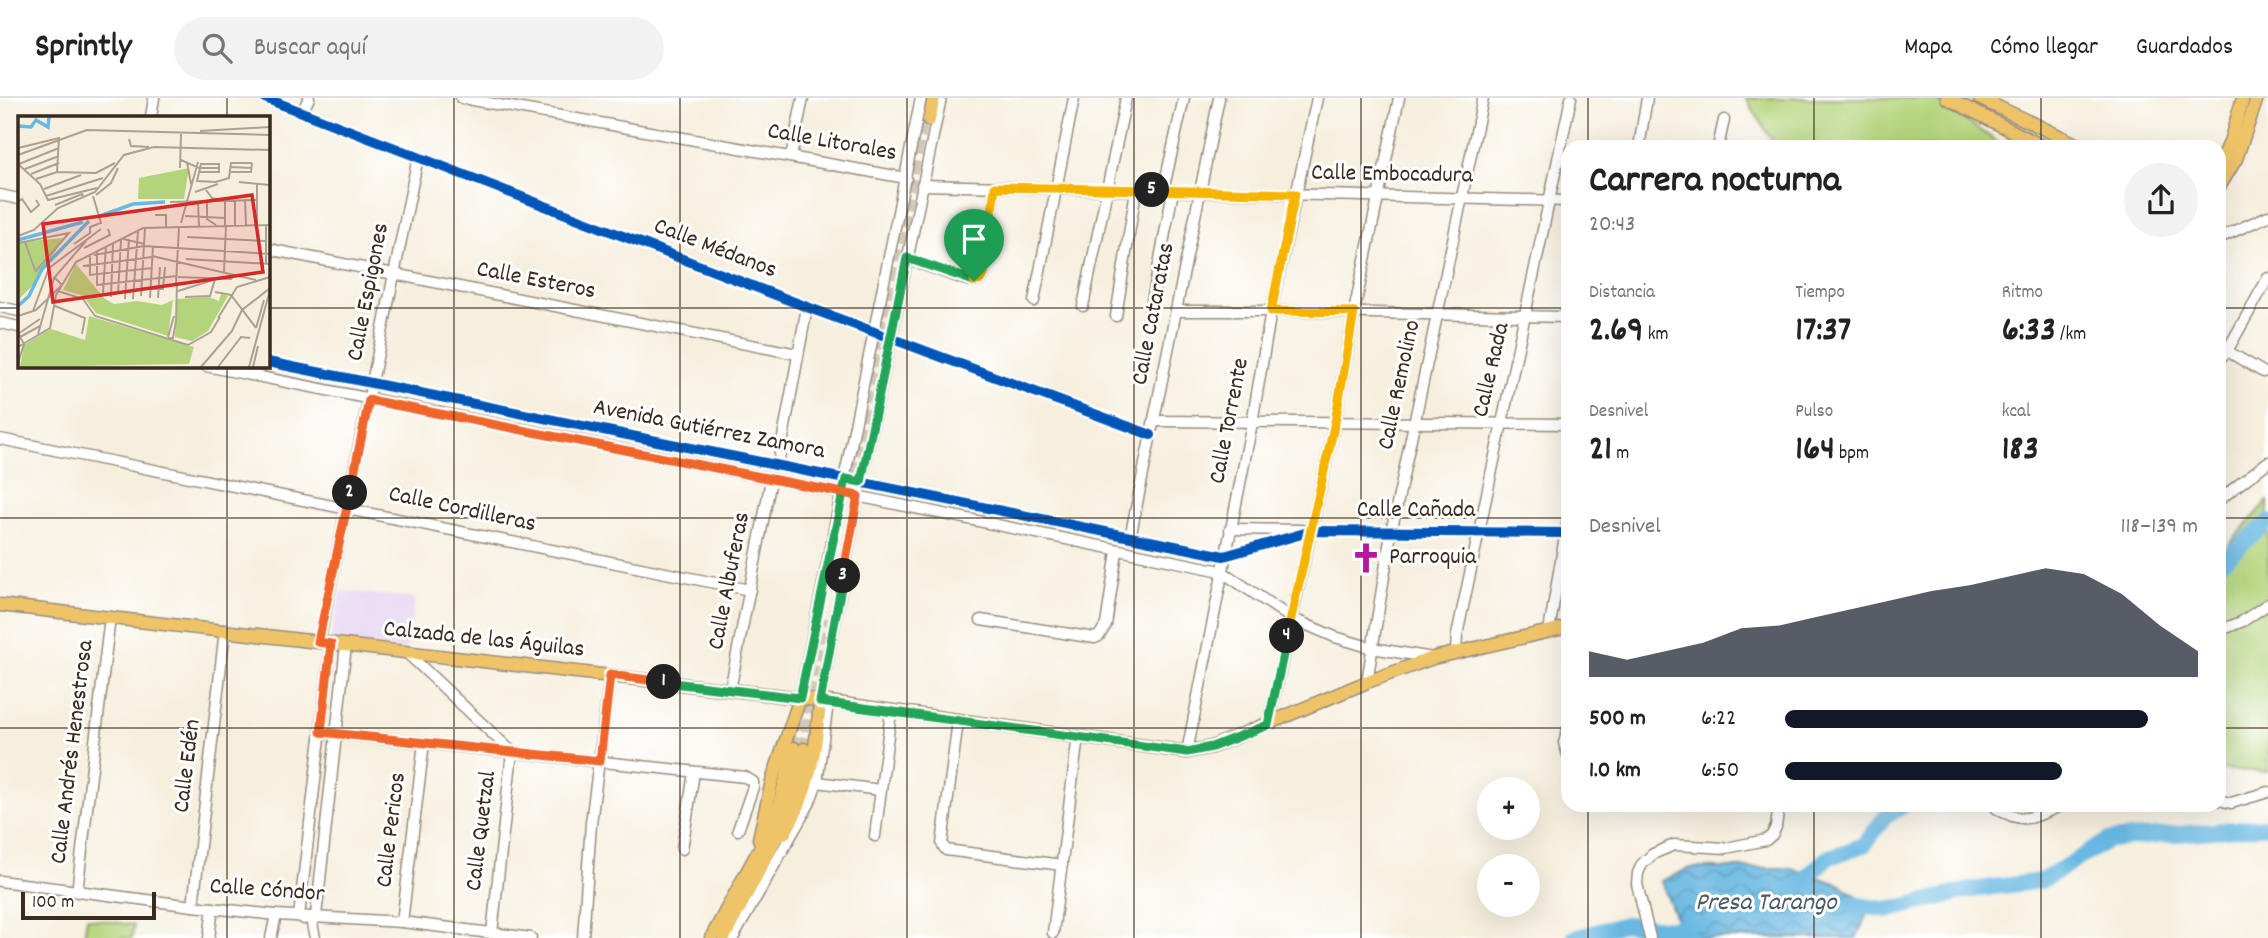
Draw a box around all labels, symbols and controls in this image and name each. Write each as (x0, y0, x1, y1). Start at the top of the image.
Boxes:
search box (174, 17, 664, 80)
text: Sprintly (35, 25, 132, 72)
icon: search (198, 29, 236, 67)
text: Buscar aquí (254, 30, 366, 67)
text: Mapa (1904, 31, 1952, 65)
text: Cómo llegar (1990, 31, 2098, 65)
text: Guardados (2136, 31, 2233, 65)
street label: Calle Litorales (765, 115, 899, 171)
inset map (18, 116, 270, 368)
text: Carrera nocturna (1589, 155, 1841, 210)
street label: Calle Embocadura (1311, 157, 1474, 193)
button: share (2124, 163, 2198, 237)
pin: 5 (1134, 172, 1170, 208)
text: 5 (1147, 176, 1156, 203)
pin (944, 209, 1004, 281)
text: 20:43 (1589, 209, 1635, 242)
street label: Calle Médanos (649, 210, 781, 288)
street label: Calle Espigones (339, 220, 399, 364)
icon: arrive (955, 220, 993, 258)
street label: Calle Cataratas (1124, 240, 1184, 388)
street label: Calle Esteros (474, 253, 598, 309)
text: Distancia (1589, 280, 1655, 307)
text: Tiempo (1795, 280, 1845, 307)
text: Ritmo (2002, 280, 2043, 307)
text: 2.69 (1589, 307, 1643, 357)
text: 17:37 (1795, 307, 1851, 357)
text: 6:33 (2002, 307, 2056, 357)
street label: Calle Remolino (1370, 317, 1430, 453)
street label: Calle Rada (1465, 319, 1520, 421)
text: km (1643, 322, 1669, 349)
text: /km (2056, 322, 2086, 349)
street label: Calle Torrente (1201, 355, 1259, 487)
street label: Avenida Gutiérrez Zamora (590, 391, 828, 469)
text: Desnivel (1589, 399, 1648, 426)
text: Pulso (1795, 399, 1833, 426)
text: kcal (2002, 399, 2031, 426)
text: 21 (1589, 426, 1612, 476)
text: 164 (1795, 426, 1835, 476)
text: 183 (2002, 426, 2039, 476)
text: m (1612, 441, 1629, 468)
text: bpm (1835, 441, 1869, 468)
pin: 2 (332, 476, 368, 510)
street label: Calle Cordilleras (385, 478, 539, 542)
text: 2 (345, 479, 354, 506)
street label: Calle Cañada (1357, 494, 1476, 528)
street label: Calle Albuferas (700, 509, 760, 653)
text: Desnivel (1589, 511, 1661, 544)
text: 118–139 m (2120, 511, 2198, 544)
church icon: Parroquia (1349, 541, 1383, 575)
place label: Parroquia (1389, 541, 1477, 575)
pin: 3 (826, 559, 860, 594)
text: 3 (838, 562, 847, 589)
street label: Calzada de las Águilas (382, 613, 586, 667)
pin: 4 (1270, 618, 1304, 654)
text: 4 (1283, 622, 1290, 649)
street label: Calle Andrés Henestrosa (42, 637, 104, 866)
pin: 1 (646, 664, 682, 700)
text: 1 (661, 668, 666, 695)
text: 500 m (1589, 703, 1646, 736)
text: 6:22 (1701, 703, 1736, 736)
street label: Calle Edén (165, 717, 211, 815)
text: 1.0 km (1589, 755, 1641, 788)
text: 6:50 (1701, 755, 1739, 788)
street label: Calle Quetzal (458, 769, 506, 893)
street label: Calle Pericos (368, 770, 416, 890)
map controls (1477, 777, 1540, 917)
button: + (1477, 777, 1540, 840)
button: − (1477, 854, 1540, 917)
street label: Calle Cóndor (208, 870, 326, 912)
water label: Presa Tarango (1695, 885, 1838, 922)
scale bar (21, 889, 156, 921)
text: 100 m (32, 890, 74, 917)

